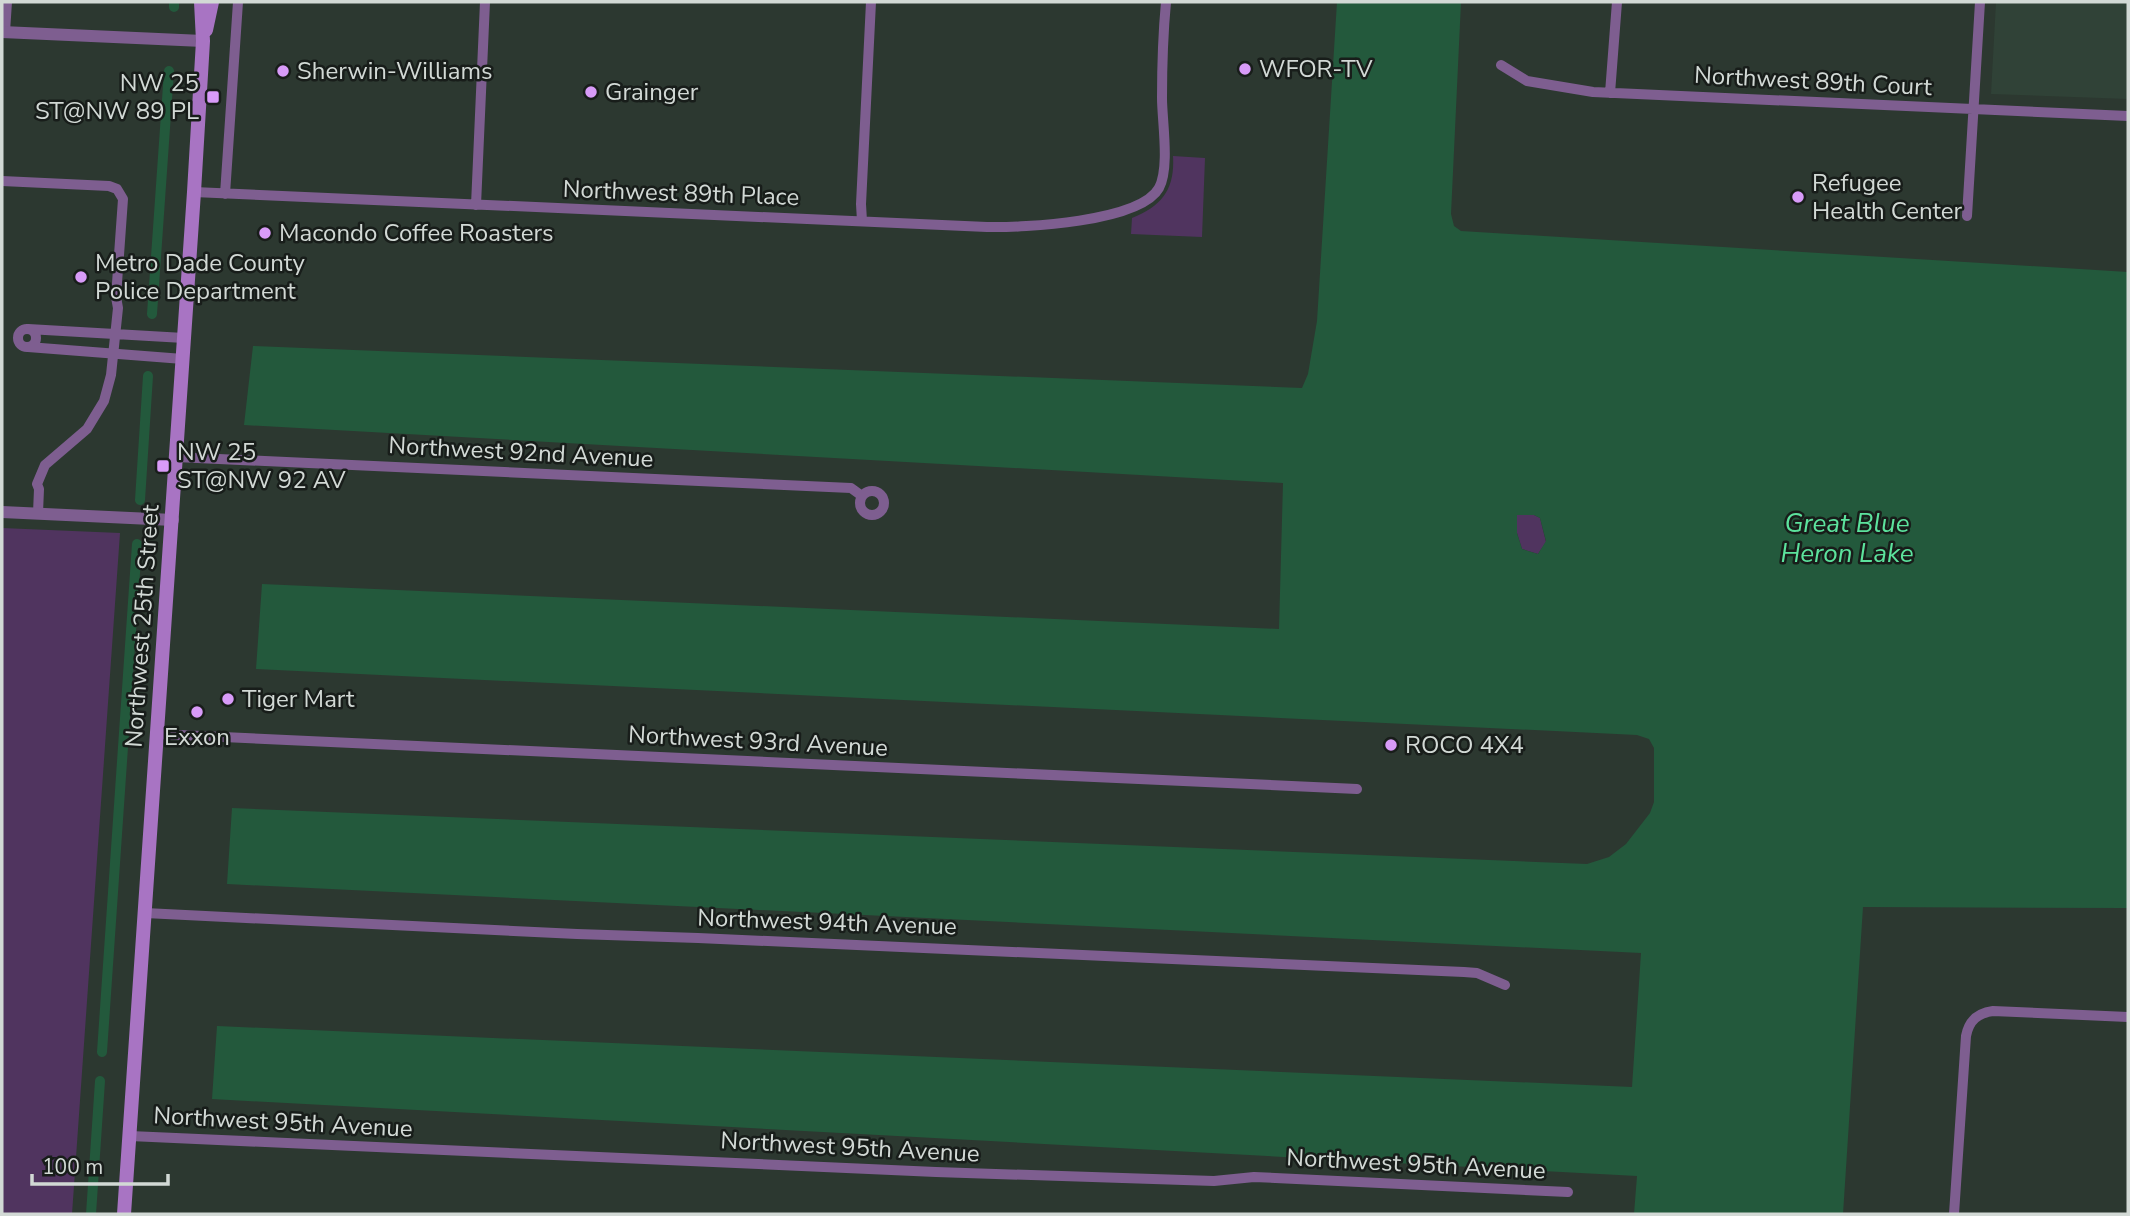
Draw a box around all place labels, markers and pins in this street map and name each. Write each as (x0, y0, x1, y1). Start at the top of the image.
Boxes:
place label: WFOR-TV (1259, 53, 1373, 85)
place label: Sherwin-Williams (297, 55, 492, 87)
marker: WFOR-TV (1237, 61, 1253, 77)
marker: Sherwin-Williams (275, 63, 291, 79)
place label: NW 25 ST@NW 89 PL (35, 67, 199, 127)
place label: Grainger (605, 76, 699, 108)
marker: Grainger (583, 84, 599, 100)
marker: NW 25 ST@NW 89 PL (205, 89, 221, 105)
place label: Refugee Health Center (1812, 167, 1963, 227)
marker: Refugee Health Center (1790, 189, 1806, 205)
place label: Macondo Coffee Roasters (279, 217, 553, 249)
marker: Macondo Coffee Roasters (257, 225, 273, 241)
place label: Metro Dade County Police Department (95, 247, 305, 307)
marker: Metro Dade County Police Department (73, 269, 89, 285)
place label: NW 25 ST@NW 92 AV (177, 436, 346, 496)
marker: NW 25 ST@NW 92 AV (155, 458, 171, 474)
place label: Tiger Mart (242, 683, 355, 715)
marker: Tiger Mart (220, 691, 236, 707)
marker: Exxon (189, 704, 205, 720)
place label: Exxon (164, 721, 230, 753)
place label: ROCO 4X4 (1405, 729, 1524, 761)
marker: ROCO 4X4 (1383, 737, 1399, 753)

